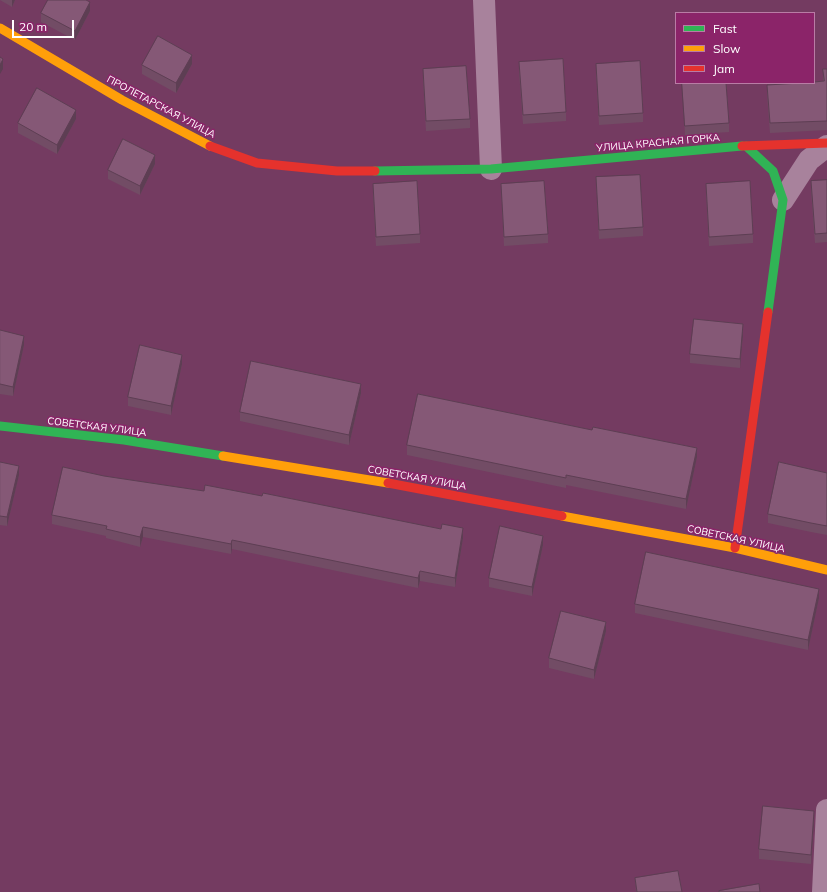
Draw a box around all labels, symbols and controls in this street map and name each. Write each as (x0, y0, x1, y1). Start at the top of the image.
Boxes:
scale bar (14, 12, 76, 38)
legend (675, 12, 815, 84)
text: 20 m (19, 19, 47, 34)
text: Fast (713, 21, 737, 36)
text: Slow (713, 41, 741, 56)
text: Jam (713, 61, 735, 76)
street label: ПРОЛЕТАРСКАЯ УЛИЦА (105, 73, 217, 141)
street label: УЛИЦА КРАСНАЯ ГОРКА (596, 132, 720, 154)
street label: СОВЕТСКАЯ УЛИЦА (47, 415, 147, 439)
street label: СОВЕТСКАЯ УЛИЦА (367, 463, 467, 493)
street label: СОВЕТСКАЯ УЛИЦА (686, 523, 786, 555)

